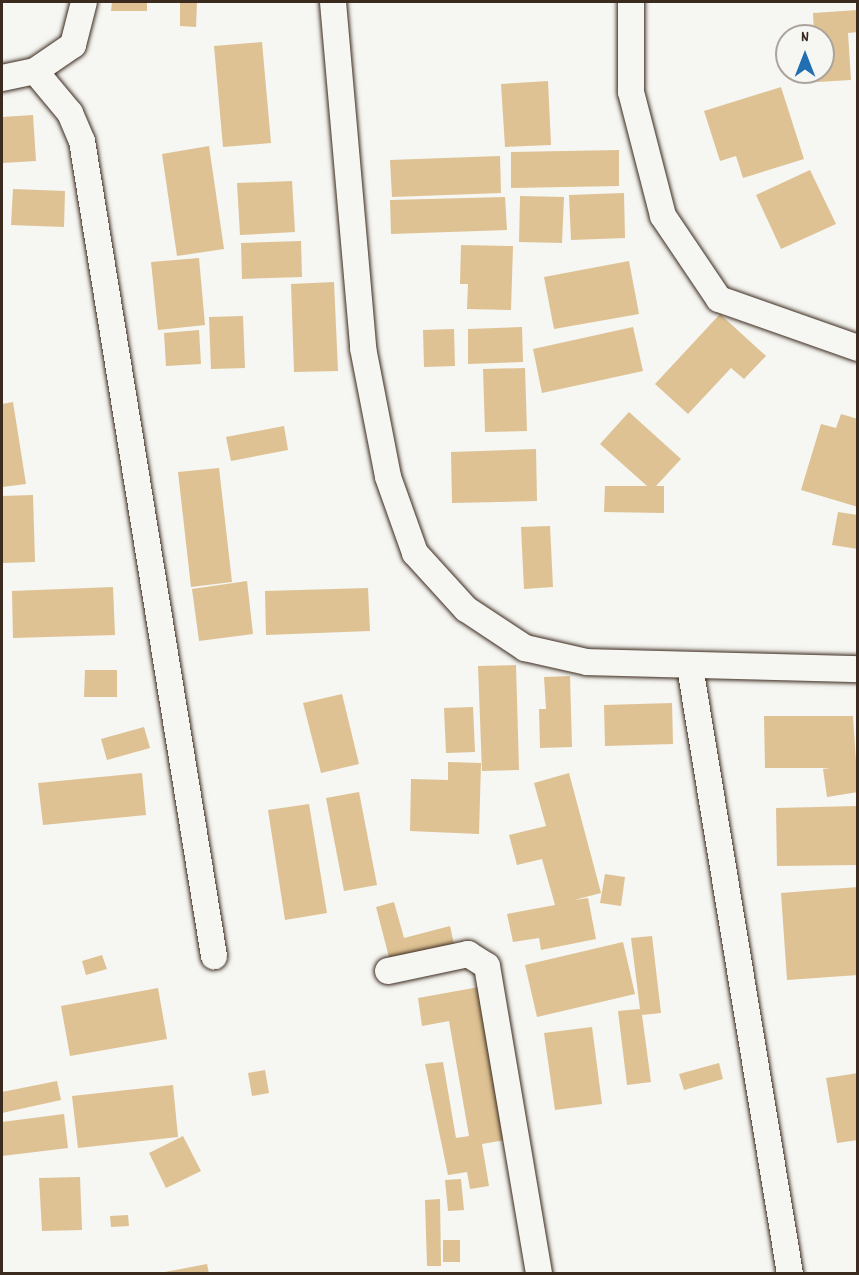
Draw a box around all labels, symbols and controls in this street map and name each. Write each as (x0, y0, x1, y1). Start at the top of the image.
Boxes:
north arrow (775, 24, 835, 84)
text: N (801, 26, 809, 49)

